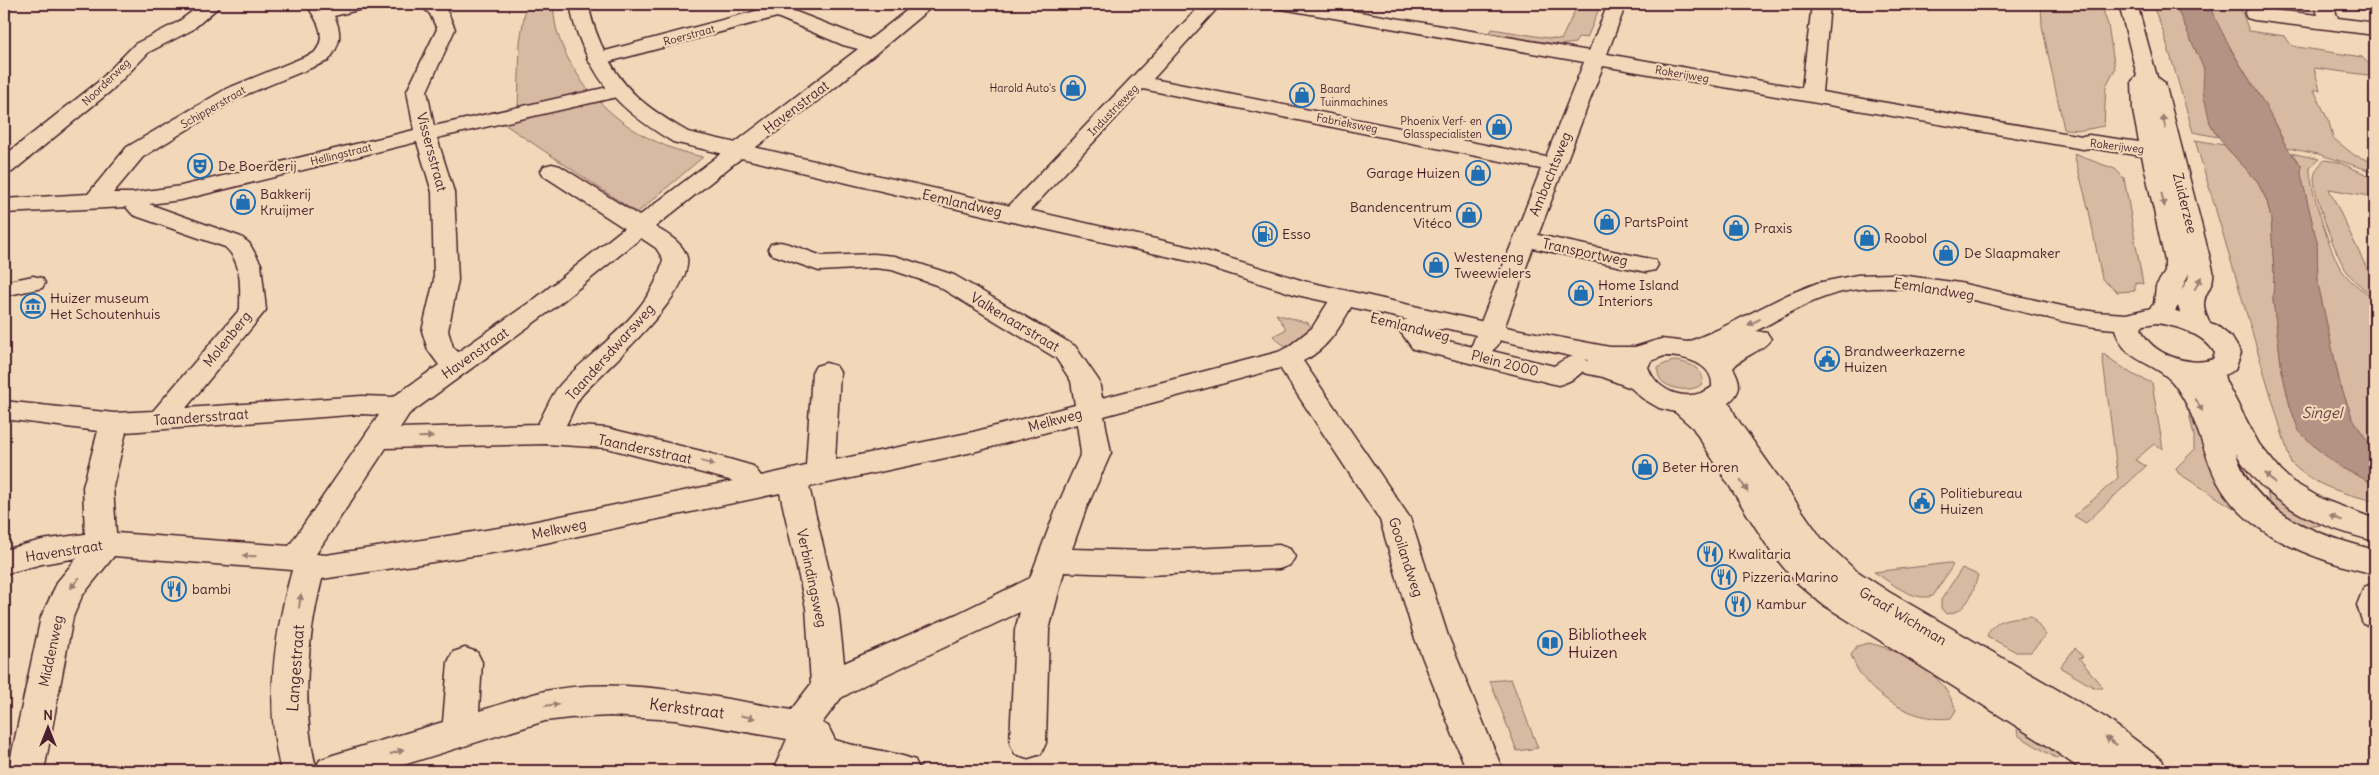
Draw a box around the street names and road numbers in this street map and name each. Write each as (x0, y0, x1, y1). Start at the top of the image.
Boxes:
street label: Roerstraat (662, 21, 717, 49)
street label: Noorderweg (79, 56, 133, 108)
street label: Rokerijweg (1654, 62, 1710, 86)
street label: Havenstraat (760, 76, 833, 138)
street label: Industrieweg (1085, 81, 1141, 139)
street label: Schipperstraat (178, 83, 248, 131)
street label: Vissersstraat (413, 110, 451, 194)
street label: Fabrieksweg (1315, 110, 1379, 136)
street label: Ambachtsweg (1525, 129, 1575, 219)
street label: Rokerijweg (2089, 136, 2145, 156)
street label: Hellingstraat (309, 140, 374, 168)
street label: Zuiderzee (2169, 171, 2201, 235)
street label: Eemlandweg (920, 185, 1004, 221)
street label: Transportweg (1541, 234, 1629, 270)
street label: Eemlandweg (1892, 274, 1976, 304)
street label: Valkenaarstraat (967, 288, 1063, 356)
street label: Taandersdwarsweg (562, 300, 658, 404)
street label: Molenberg (199, 307, 255, 371)
street label: Eemlandweg (1368, 308, 1452, 346)
street label: Havenstraat (438, 323, 512, 383)
street label: Plein 2000 (1469, 346, 1541, 380)
street label: Melkweg (1026, 404, 1084, 436)
street label: Taandersstraat (153, 405, 250, 429)
street label: Taandersstraat (596, 430, 694, 468)
street label: Melkweg (530, 515, 588, 543)
street label: Gooilandweg (1385, 515, 1427, 599)
street label: Verbindingsweg (793, 527, 831, 629)
street label: Havenstraat (24, 536, 104, 566)
street label: Graaf Wichman (1856, 583, 1950, 649)
street label: Middenweg (35, 614, 67, 688)
street label: Langestraat (282, 623, 308, 712)
street label: Kerkstraat (648, 693, 726, 723)

